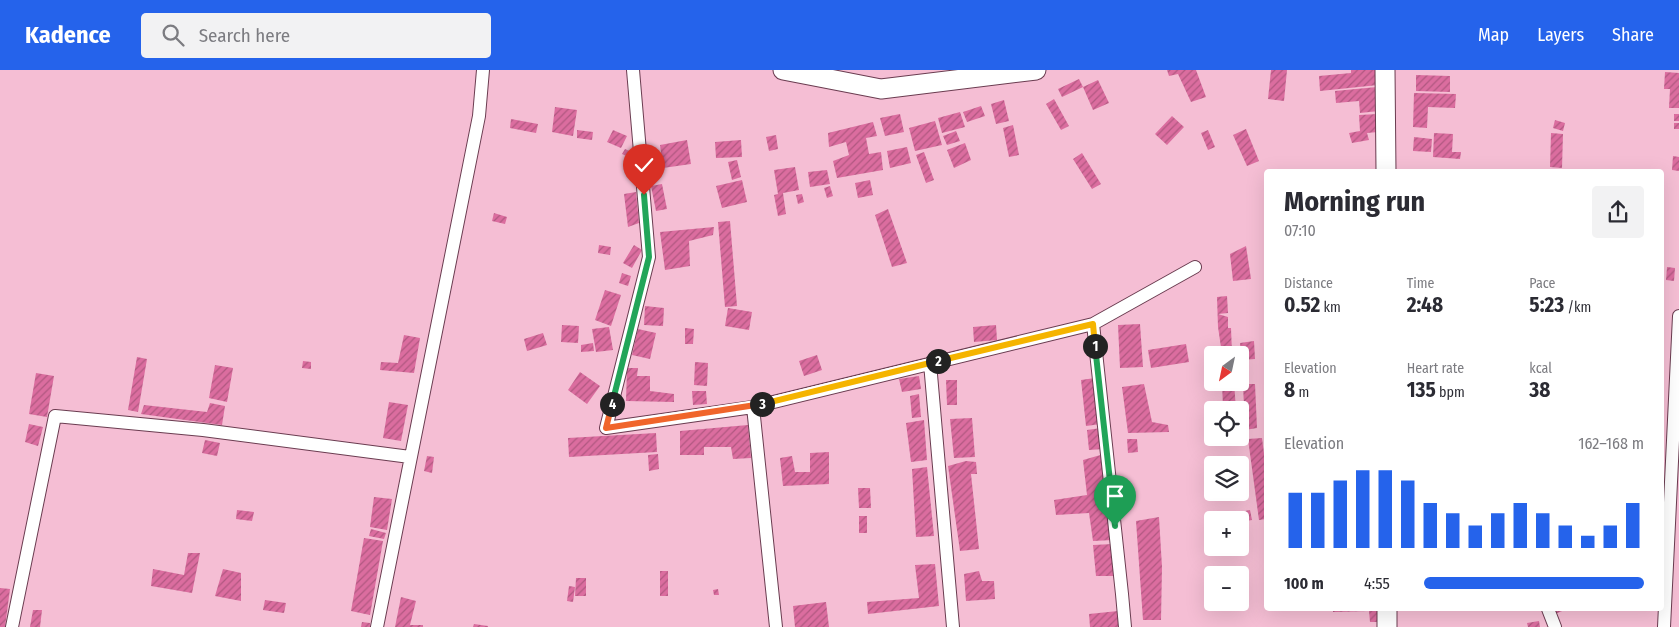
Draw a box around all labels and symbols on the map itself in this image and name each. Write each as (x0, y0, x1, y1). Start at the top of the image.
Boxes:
pin (623, 144, 665, 195)
pin: 1 (1082, 334, 1108, 358)
north arrow (1204, 346, 1249, 391)
pin: 2 (926, 348, 950, 374)
pin: 4 (600, 392, 624, 416)
pin: 3 (750, 392, 774, 416)
pin (1094, 475, 1136, 526)

